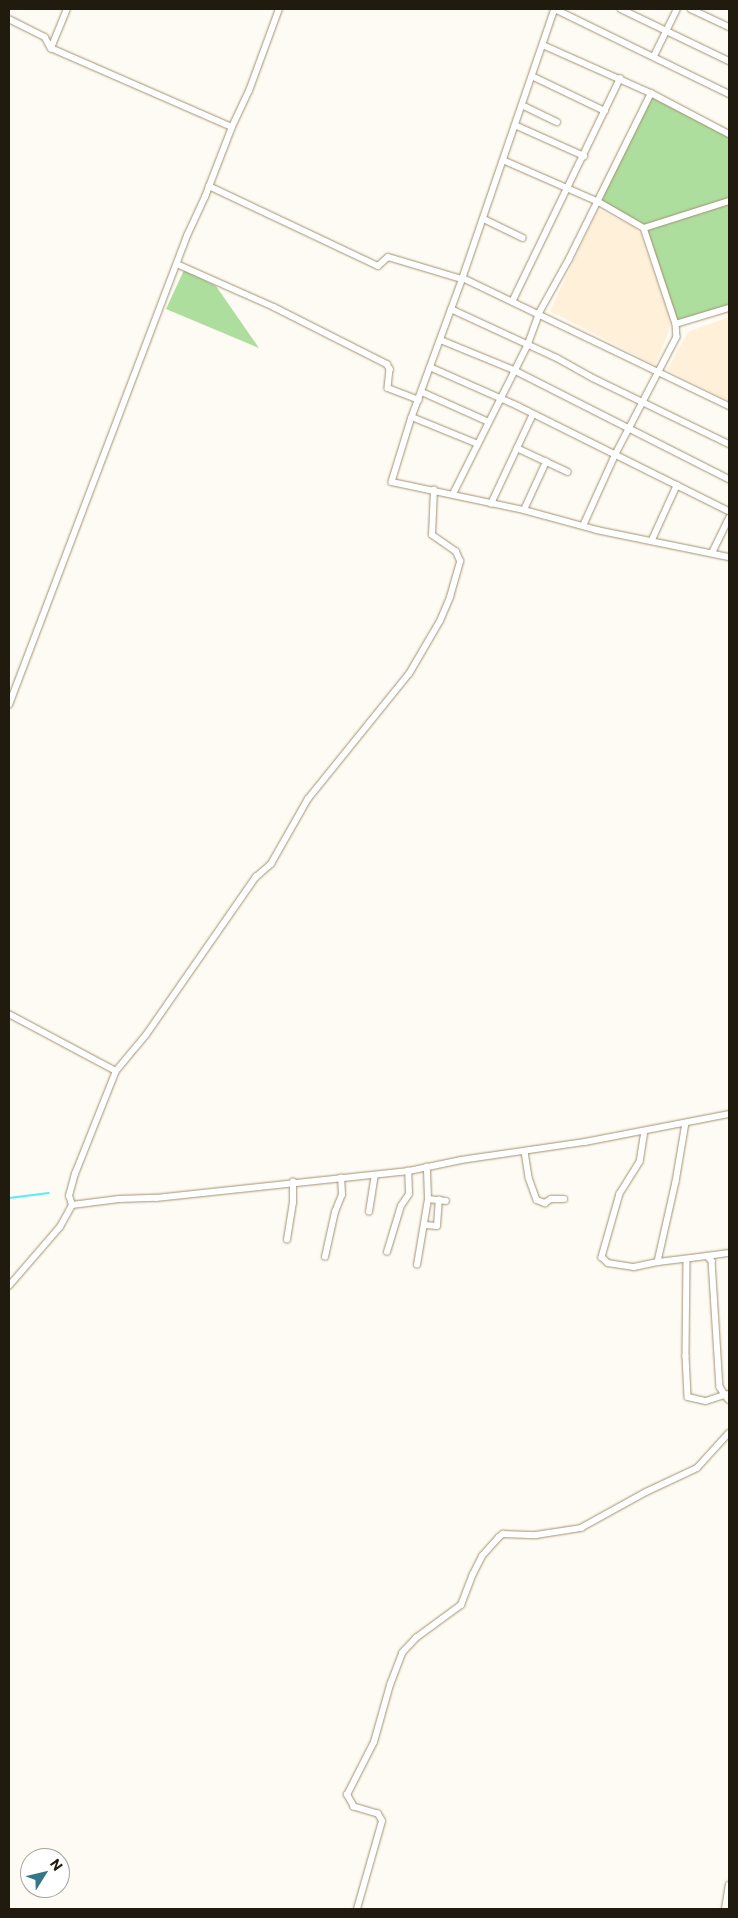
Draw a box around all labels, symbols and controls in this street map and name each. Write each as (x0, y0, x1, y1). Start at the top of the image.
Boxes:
north arrow (20, 1848, 70, 1898)
text: N (47, 1855, 67, 1874)

